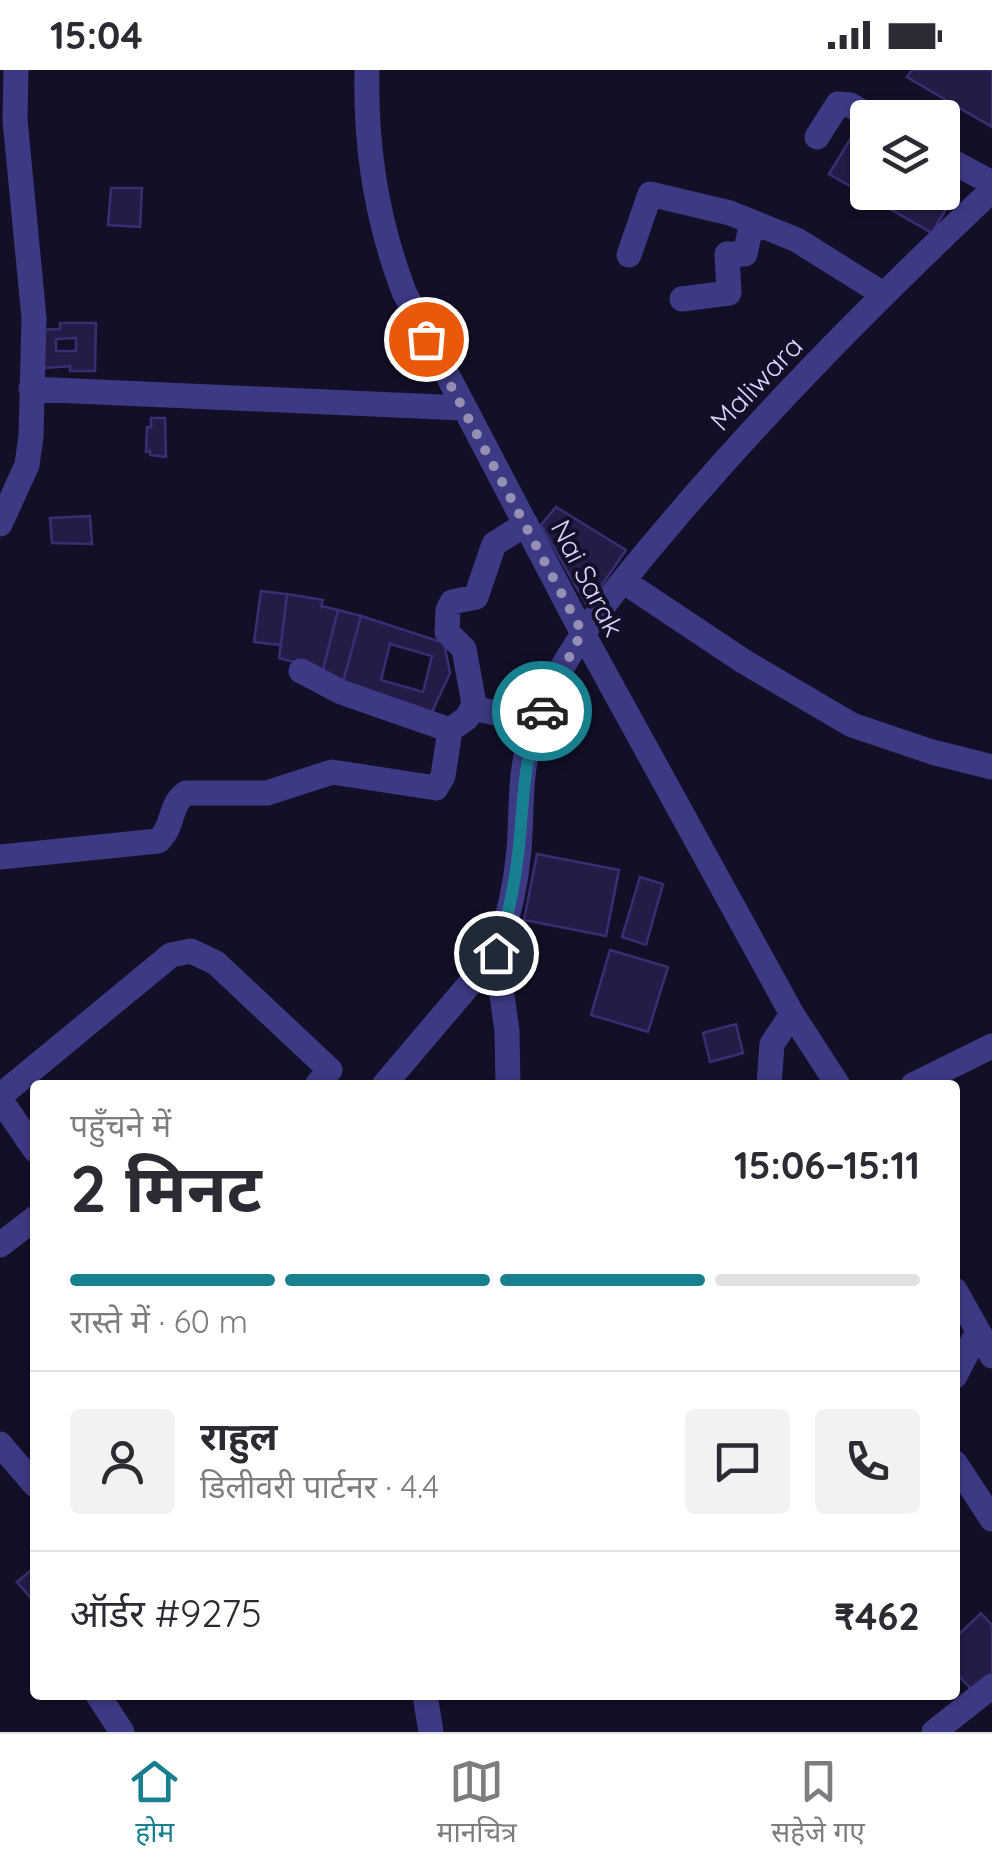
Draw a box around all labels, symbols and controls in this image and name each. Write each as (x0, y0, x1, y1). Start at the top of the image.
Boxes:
text: 15:04 (50, 11, 143, 59)
map controls (850, 100, 960, 210)
button: layers (850, 100, 960, 210)
pin (384, 297, 469, 382)
icon: bag (399, 312, 454, 367)
street label: Maliwara (702, 328, 810, 438)
street label: Nai Sarak (544, 514, 632, 642)
courier (492, 661, 592, 761)
icon: car (515, 684, 570, 739)
pin (454, 911, 539, 996)
icon: home (469, 926, 524, 981)
text: पहुँचने में (70, 1105, 171, 1145)
text: 15:06–15:11 (734, 1141, 920, 1189)
text: 2 मिनट (70, 1147, 262, 1228)
text: रास्ते में · 60 m (70, 1301, 248, 1341)
button: person (70, 1409, 175, 1514)
button: chat (685, 1409, 790, 1514)
button: phone (815, 1409, 920, 1514)
text: राहुल (200, 1412, 277, 1460)
text: डिलीवरी पार्टनर · 4.4 (200, 1466, 439, 1506)
text: ऑर्डर #9275 (70, 1589, 262, 1637)
text: ₹462 (834, 1592, 920, 1640)
tab: होम (127, 1754, 182, 1853)
tab: मानचित्र (437, 1754, 517, 1853)
tab: सहेजे गए (771, 1754, 865, 1853)

